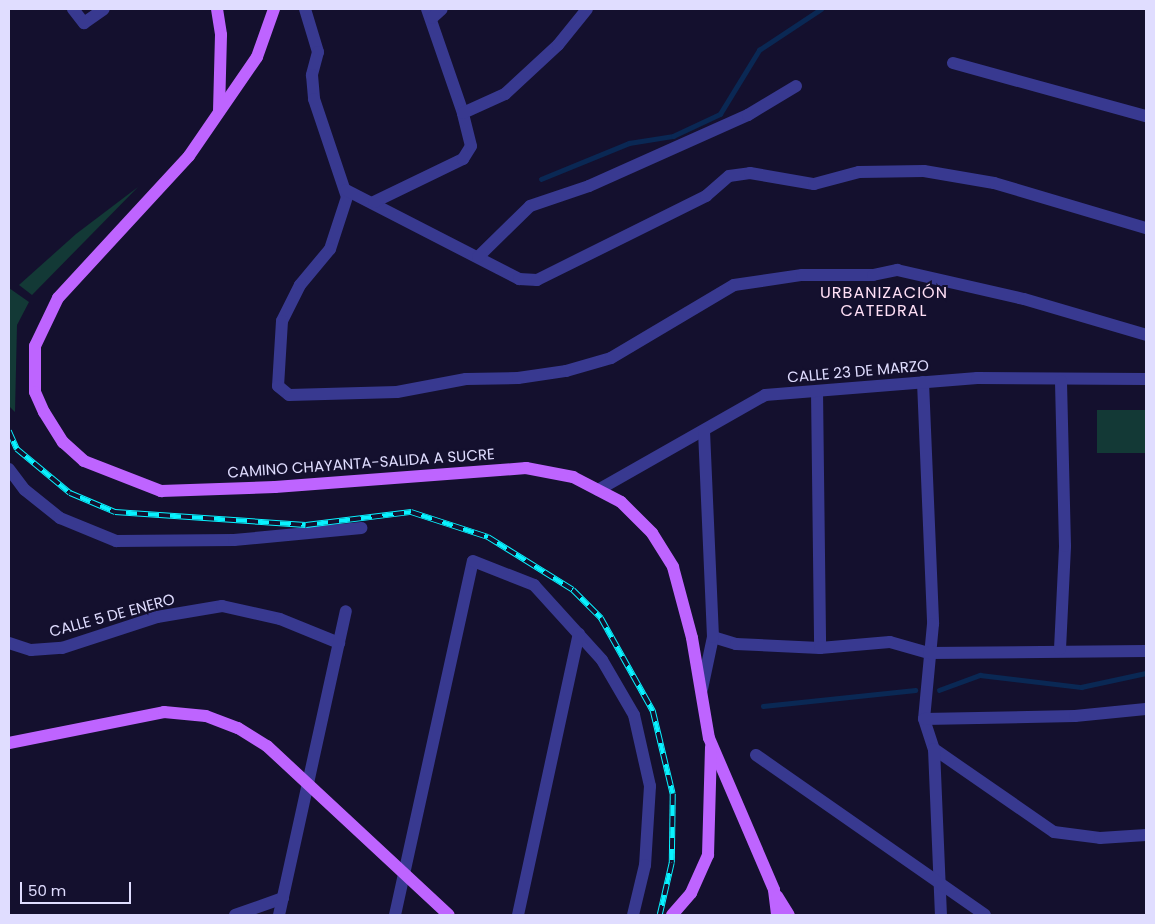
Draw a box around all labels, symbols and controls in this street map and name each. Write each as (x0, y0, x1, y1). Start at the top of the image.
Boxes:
district label: URBANIZACIÓN CATEDRAL (819, 283, 949, 321)
street label: CALLE 23 DE MARZO (786, 356, 930, 386)
street label: CAMINO CHAYANTA-SALIDA A SUCRE (227, 445, 495, 481)
street label: CALLE 5 DE ENERO (47, 590, 177, 640)
scale bar (22, 872, 134, 904)
text: 50 m (28, 880, 66, 901)

